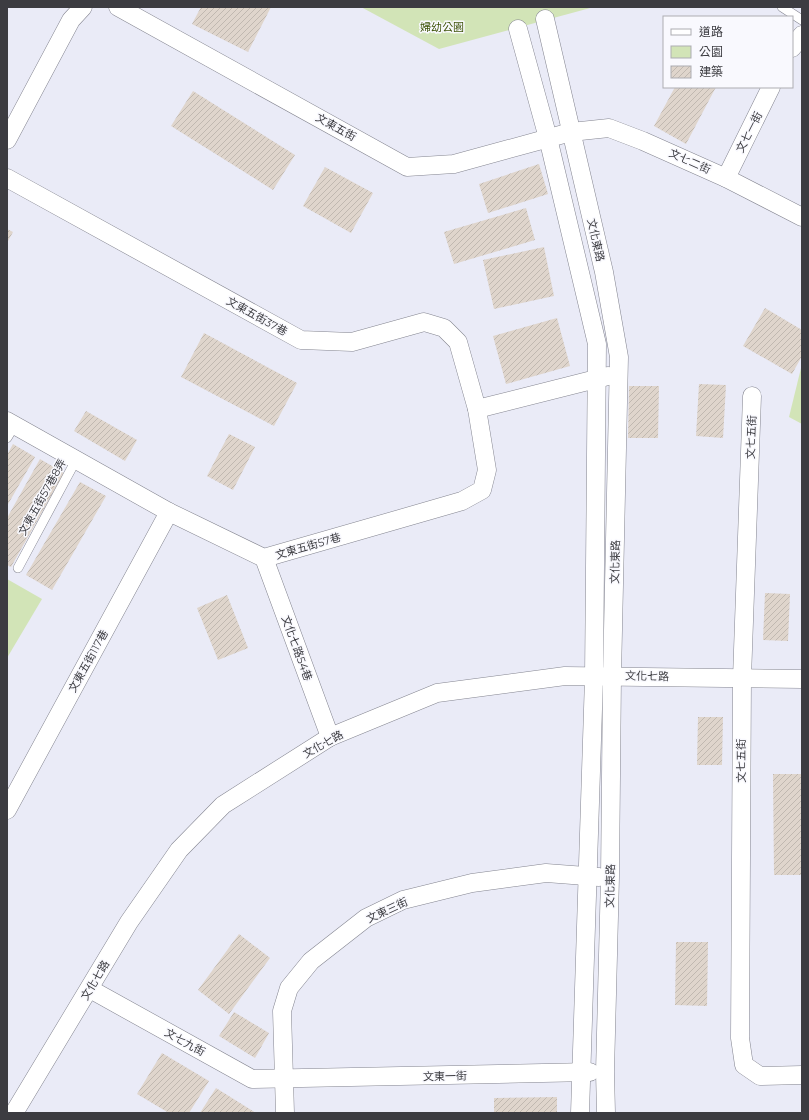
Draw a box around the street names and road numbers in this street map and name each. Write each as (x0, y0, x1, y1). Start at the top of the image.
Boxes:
street label: 文七一街 (733, 109, 765, 155)
street label: 文東五街 (313, 110, 359, 144)
street label: 文七二街 (667, 146, 713, 176)
street label: 文化東路 (584, 217, 608, 263)
street label: 文東五街37巷 (224, 294, 290, 338)
street label: 文七五街 (743, 415, 759, 459)
street label: 文東五街57巷8弄 (15, 456, 69, 538)
street label: 文東五街57巷 (274, 530, 342, 562)
street label: 文化東路 (608, 540, 622, 584)
street label: 文化七路54巷 (279, 613, 315, 683)
street label: 文東五街117巷 (65, 627, 111, 695)
street label: 文化七路 (625, 669, 669, 683)
street label: 文化七路 (300, 727, 346, 761)
street label: 文七五街 (734, 739, 748, 783)
street label: 文化東路 (603, 864, 617, 908)
street label: 文東三街 (364, 894, 410, 926)
street label: 文化七路 (78, 958, 112, 1002)
street label: 文七九街 (162, 1025, 208, 1059)
street label: 文東一街 (423, 1069, 467, 1083)

